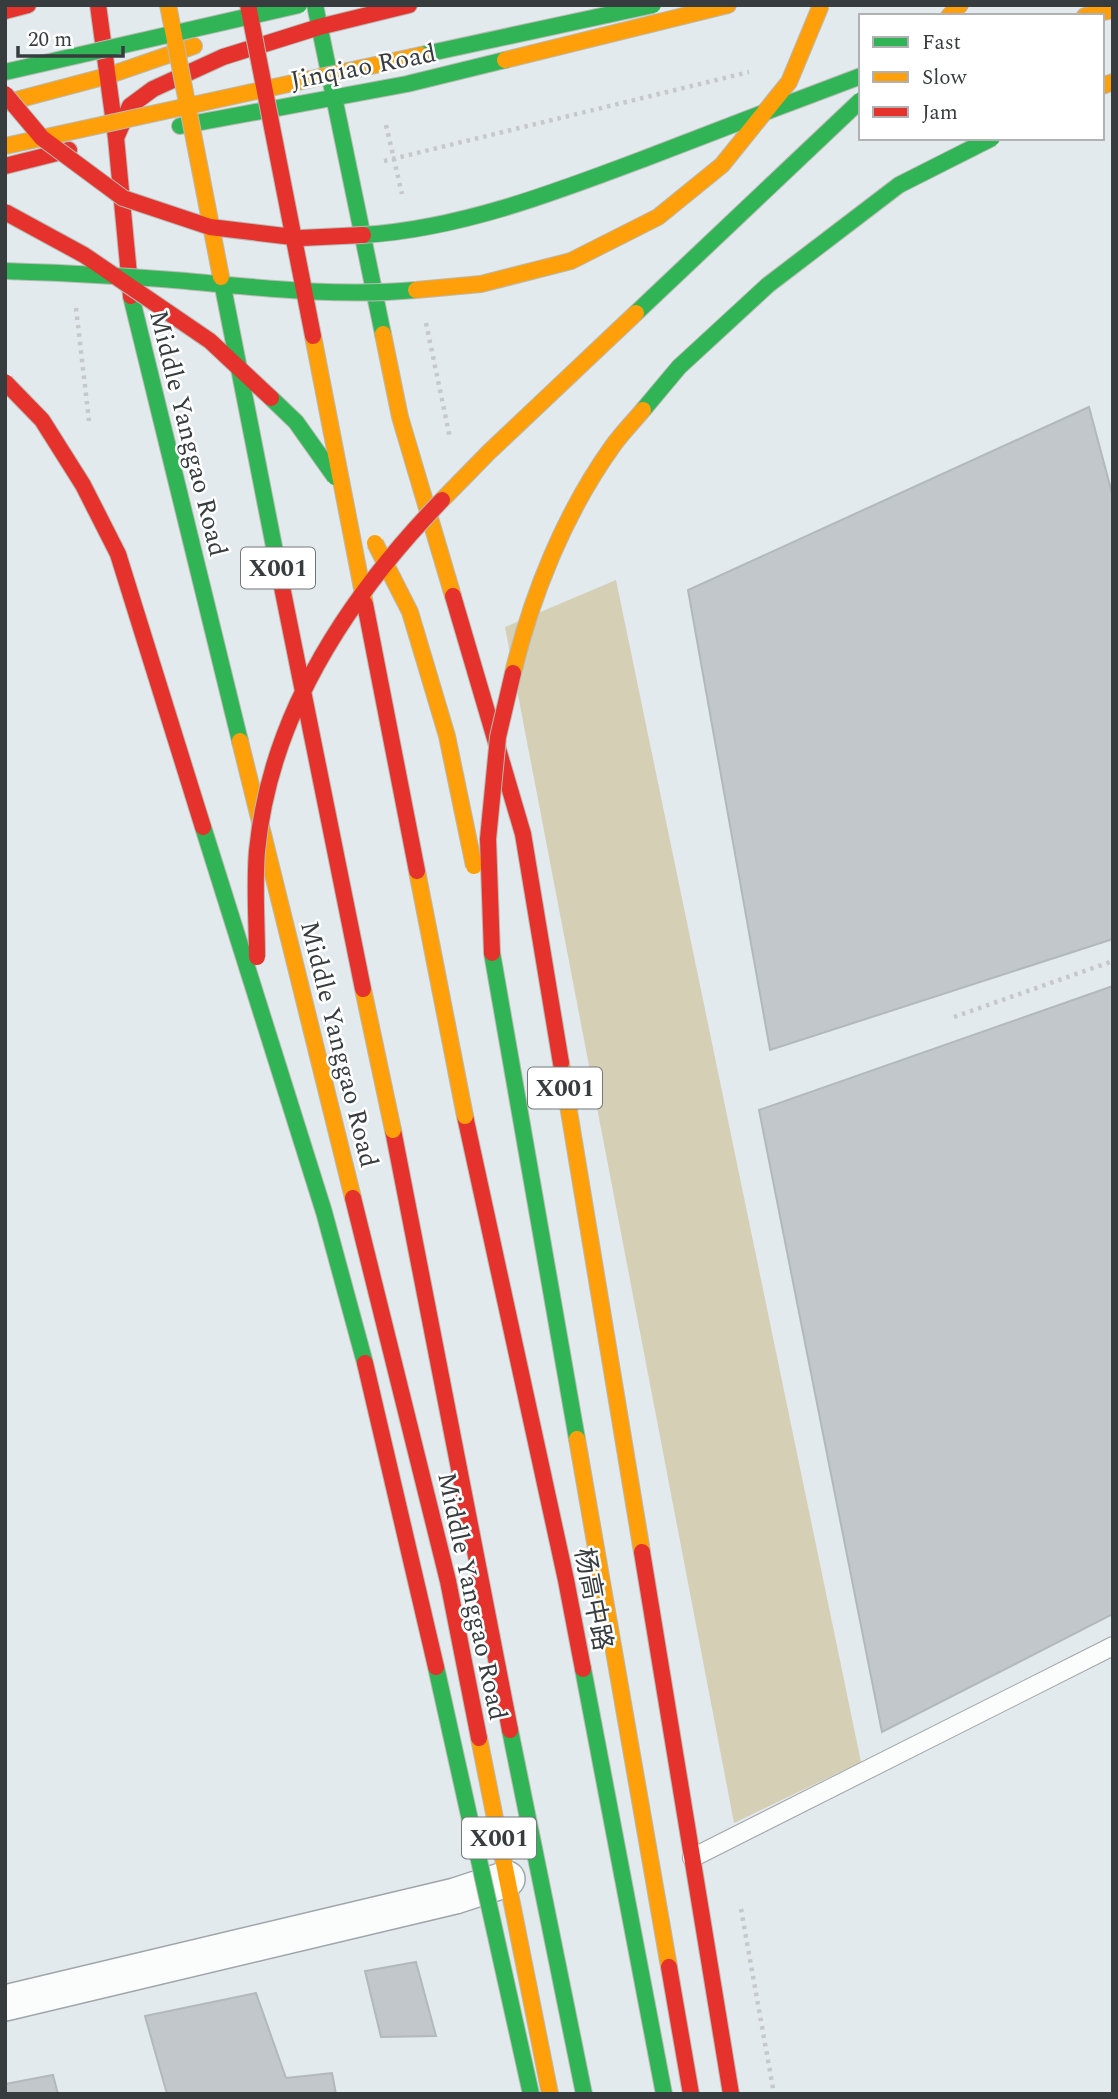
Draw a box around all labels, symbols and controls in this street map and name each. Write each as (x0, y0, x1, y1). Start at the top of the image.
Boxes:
scale bar (18, 14, 122, 58)
legend (859, 14, 1104, 140)
text: 20 m (28, 24, 72, 56)
text: Fast (922, 27, 961, 59)
street label: Jinqiao Road (287, 33, 439, 101)
text: Slow (922, 62, 968, 94)
text: Jam (922, 97, 958, 129)
street label: Middle Yanggao Road (138, 306, 238, 561)
road number: X001 (241, 548, 315, 588)
street label: Middle Yanggao Road (289, 917, 389, 1172)
road number: X001 (528, 1068, 602, 1108)
street label: Middle Yanggao Road (426, 1468, 518, 1724)
street label: 杨高中路 (563, 1544, 623, 1654)
road number: X001 (462, 1817, 536, 1858)

